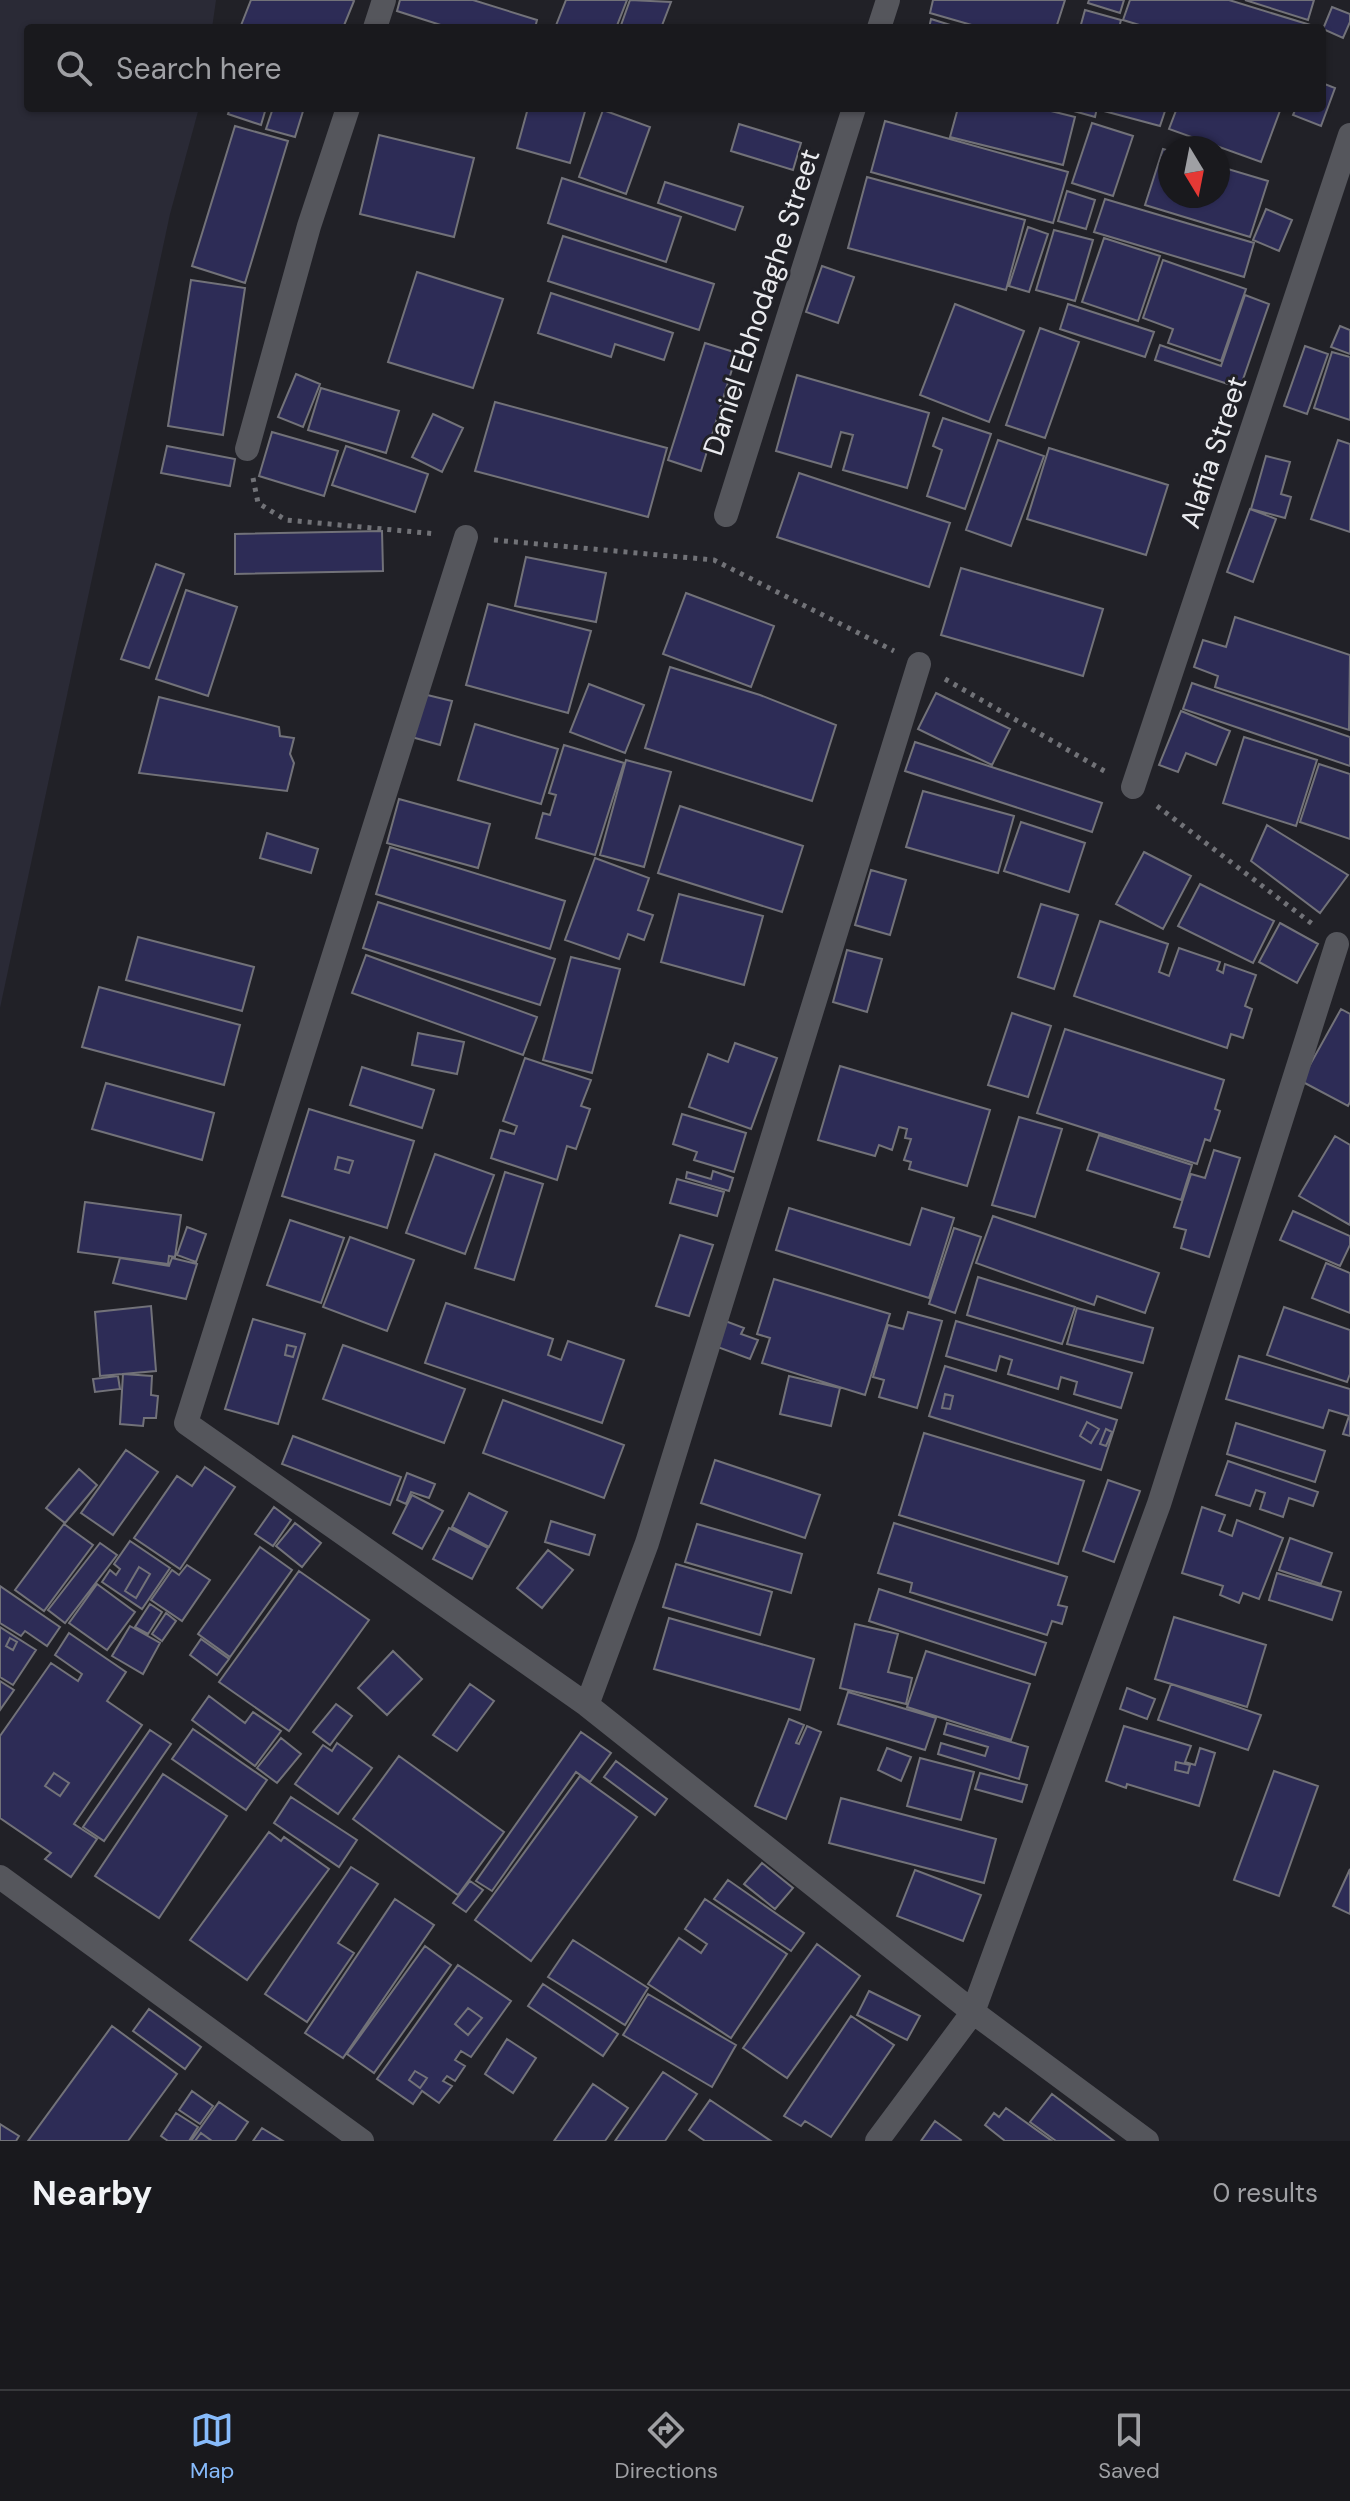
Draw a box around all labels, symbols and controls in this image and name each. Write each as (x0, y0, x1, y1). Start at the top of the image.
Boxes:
search box (24, 24, 1326, 112)
icon: search (52, 46, 96, 90)
text: Search here (116, 49, 282, 88)
north arrow (1158, 136, 1230, 208)
street label: Daniel Ebhodaghe Street (694, 144, 829, 460)
street label: Alafia Street (1171, 371, 1255, 533)
text: Nearby (32, 2171, 152, 2216)
text: 0 results (1212, 2176, 1318, 2210)
tab: Map (190, 2408, 234, 2485)
tab: Directions (615, 2408, 718, 2485)
tab: Saved (1098, 2408, 1160, 2485)

